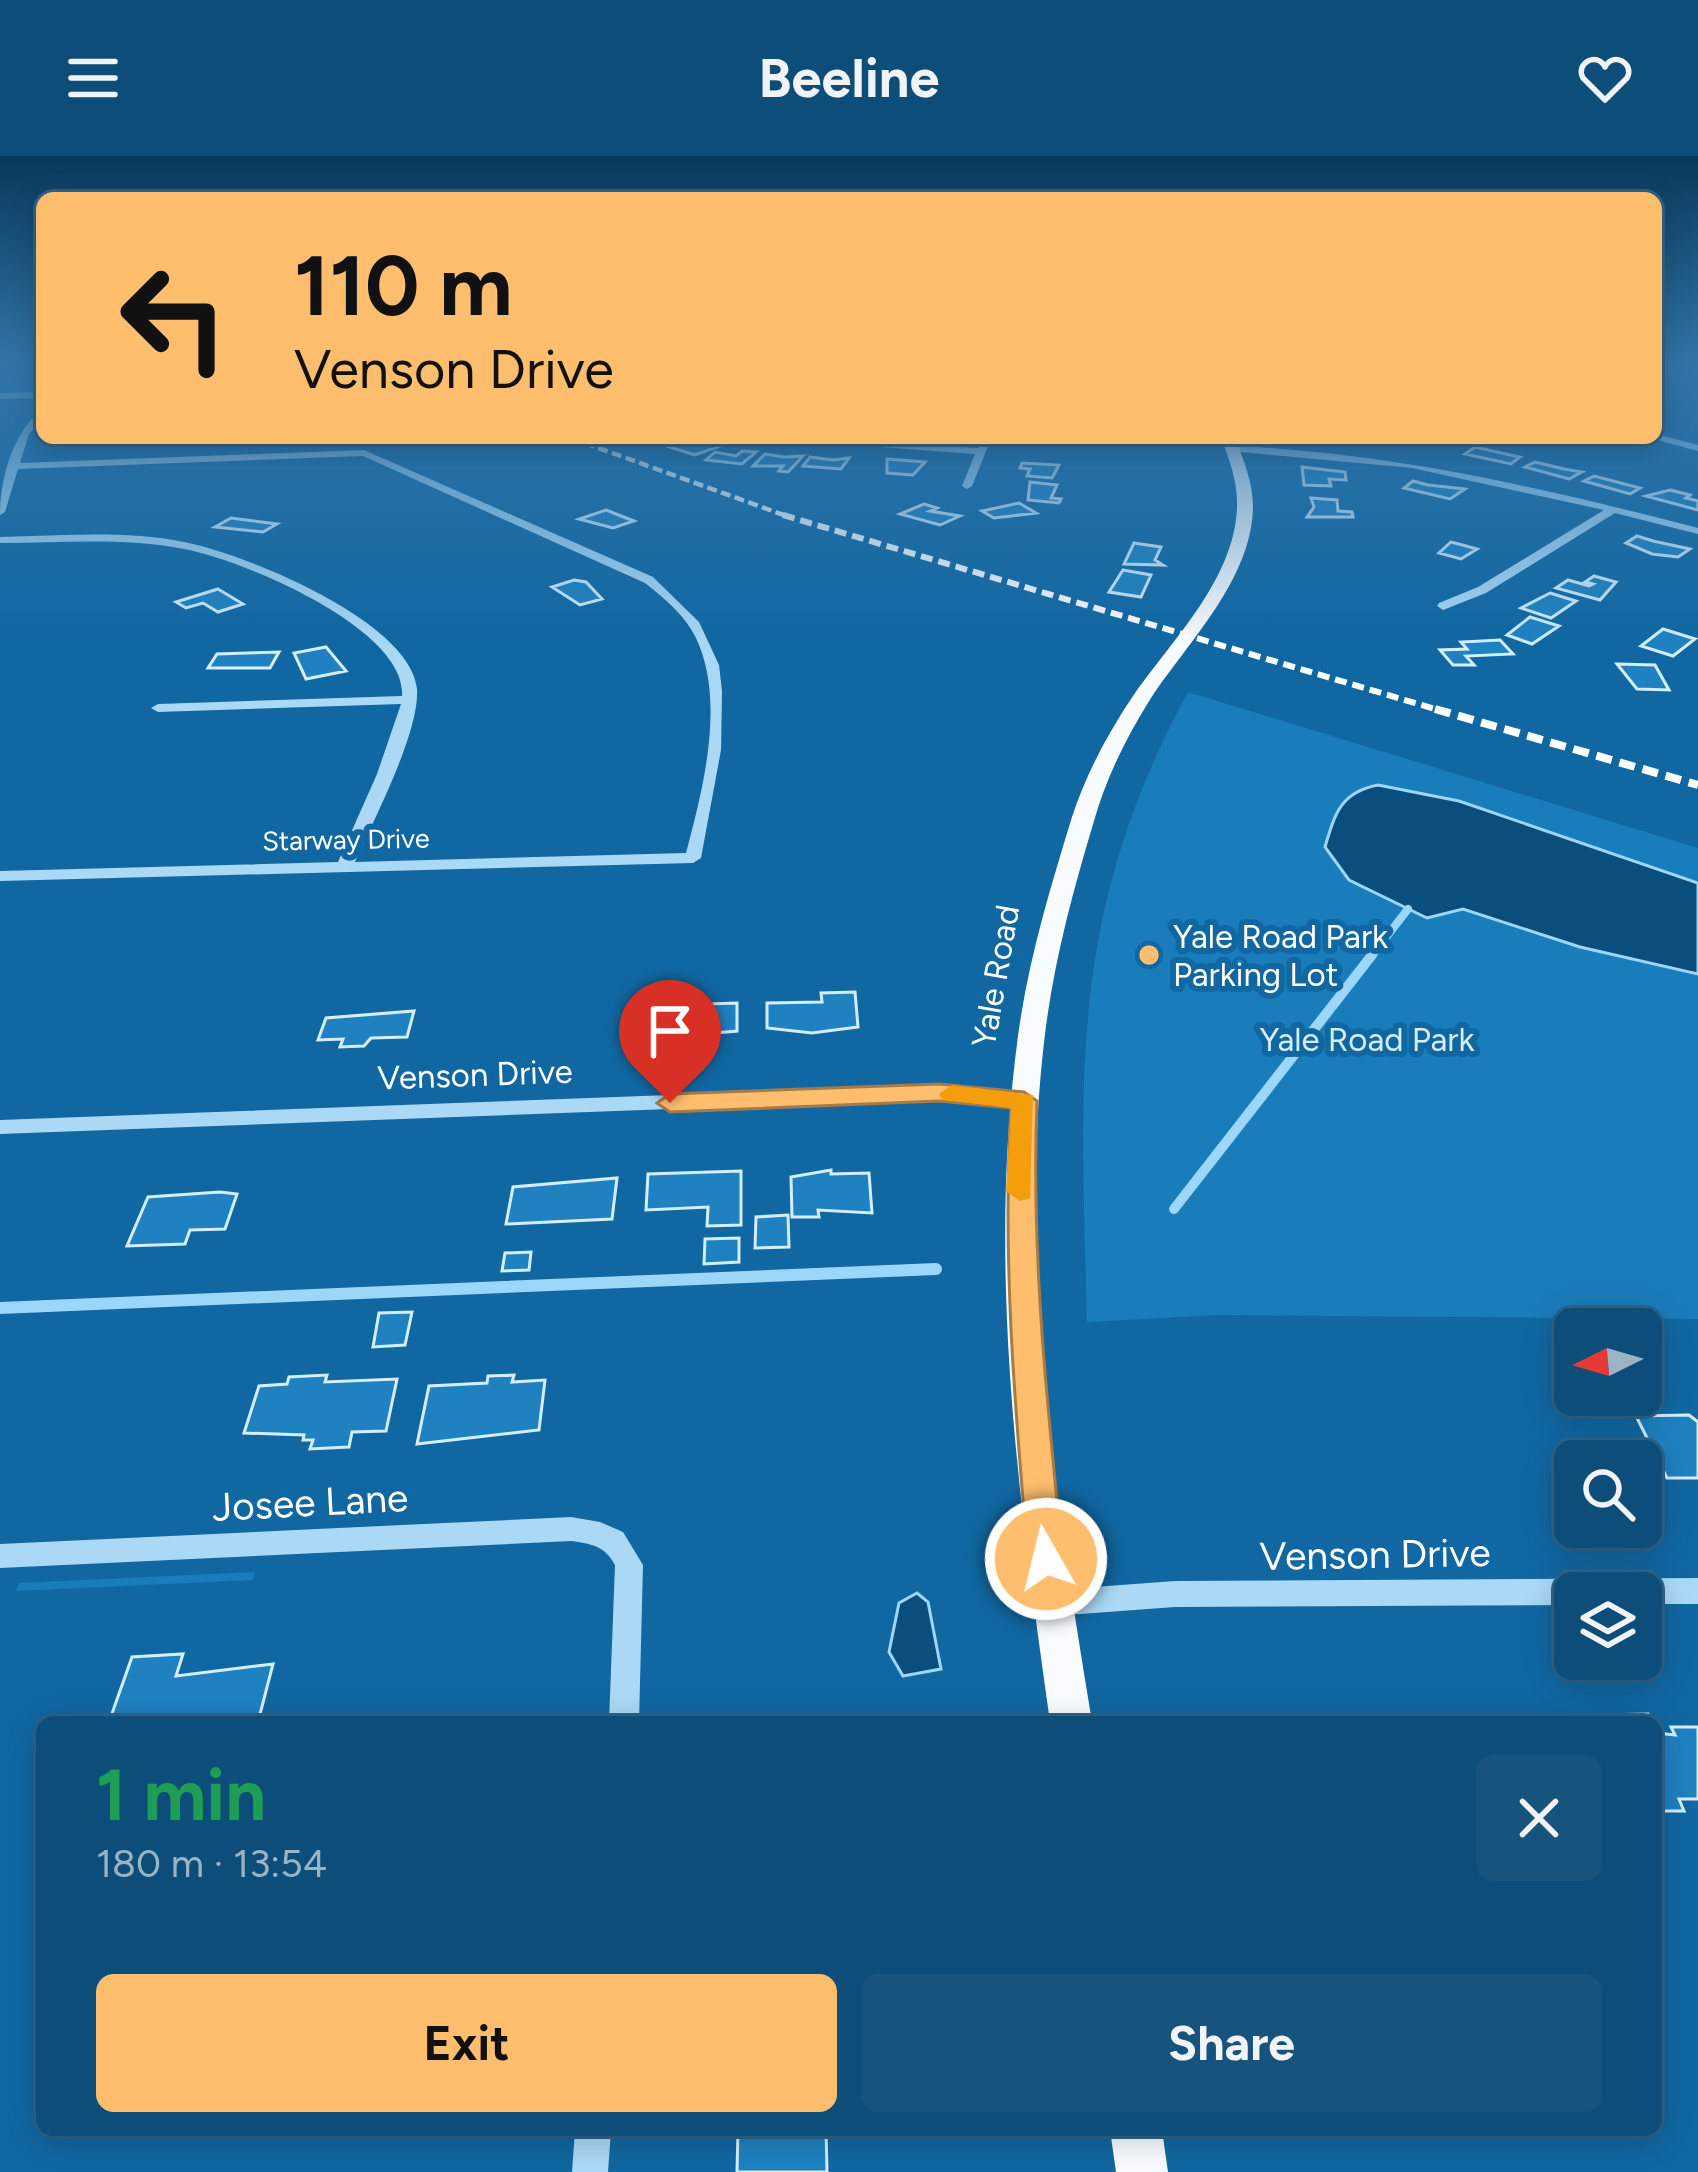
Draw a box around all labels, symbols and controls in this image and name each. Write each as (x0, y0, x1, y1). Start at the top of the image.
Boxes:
icon: menu (60, 45, 126, 111)
icon: heart (1572, 45, 1638, 111)
text: Beeline (759, 46, 939, 111)
text: 110 m (294, 235, 513, 336)
icon: left (96, 240, 252, 396)
text: Venson Drive (294, 337, 614, 402)
street label: Starway Drive (262, 822, 430, 857)
street label: Yale Road (964, 902, 1027, 1050)
place label: Yale Road Park Parking Lot (1173, 917, 1388, 994)
marker: Yale Road Park Parking Lot (1136, 942, 1162, 968)
pin (619, 980, 721, 1103)
icon: arrive (637, 998, 703, 1064)
park label: Yale Road Park (1259, 1020, 1475, 1059)
street label: Venson Drive (377, 1052, 573, 1097)
north arrow (1554, 1308, 1662, 1416)
map controls (1554, 1308, 1662, 1680)
button: search (1554, 1440, 1662, 1548)
street label: Josee Lane (211, 1474, 409, 1531)
position arrow (983, 1496, 1109, 1622)
street label: Venson Drive (1259, 1529, 1491, 1580)
button: layers (1554, 1572, 1662, 1680)
text: 1 min (96, 1752, 266, 1838)
button: close (1476, 1755, 1602, 1881)
text: 180 m · 13:54 (96, 1840, 327, 1887)
button: Exit (96, 1974, 837, 2112)
button: Share (861, 1974, 1602, 2112)

